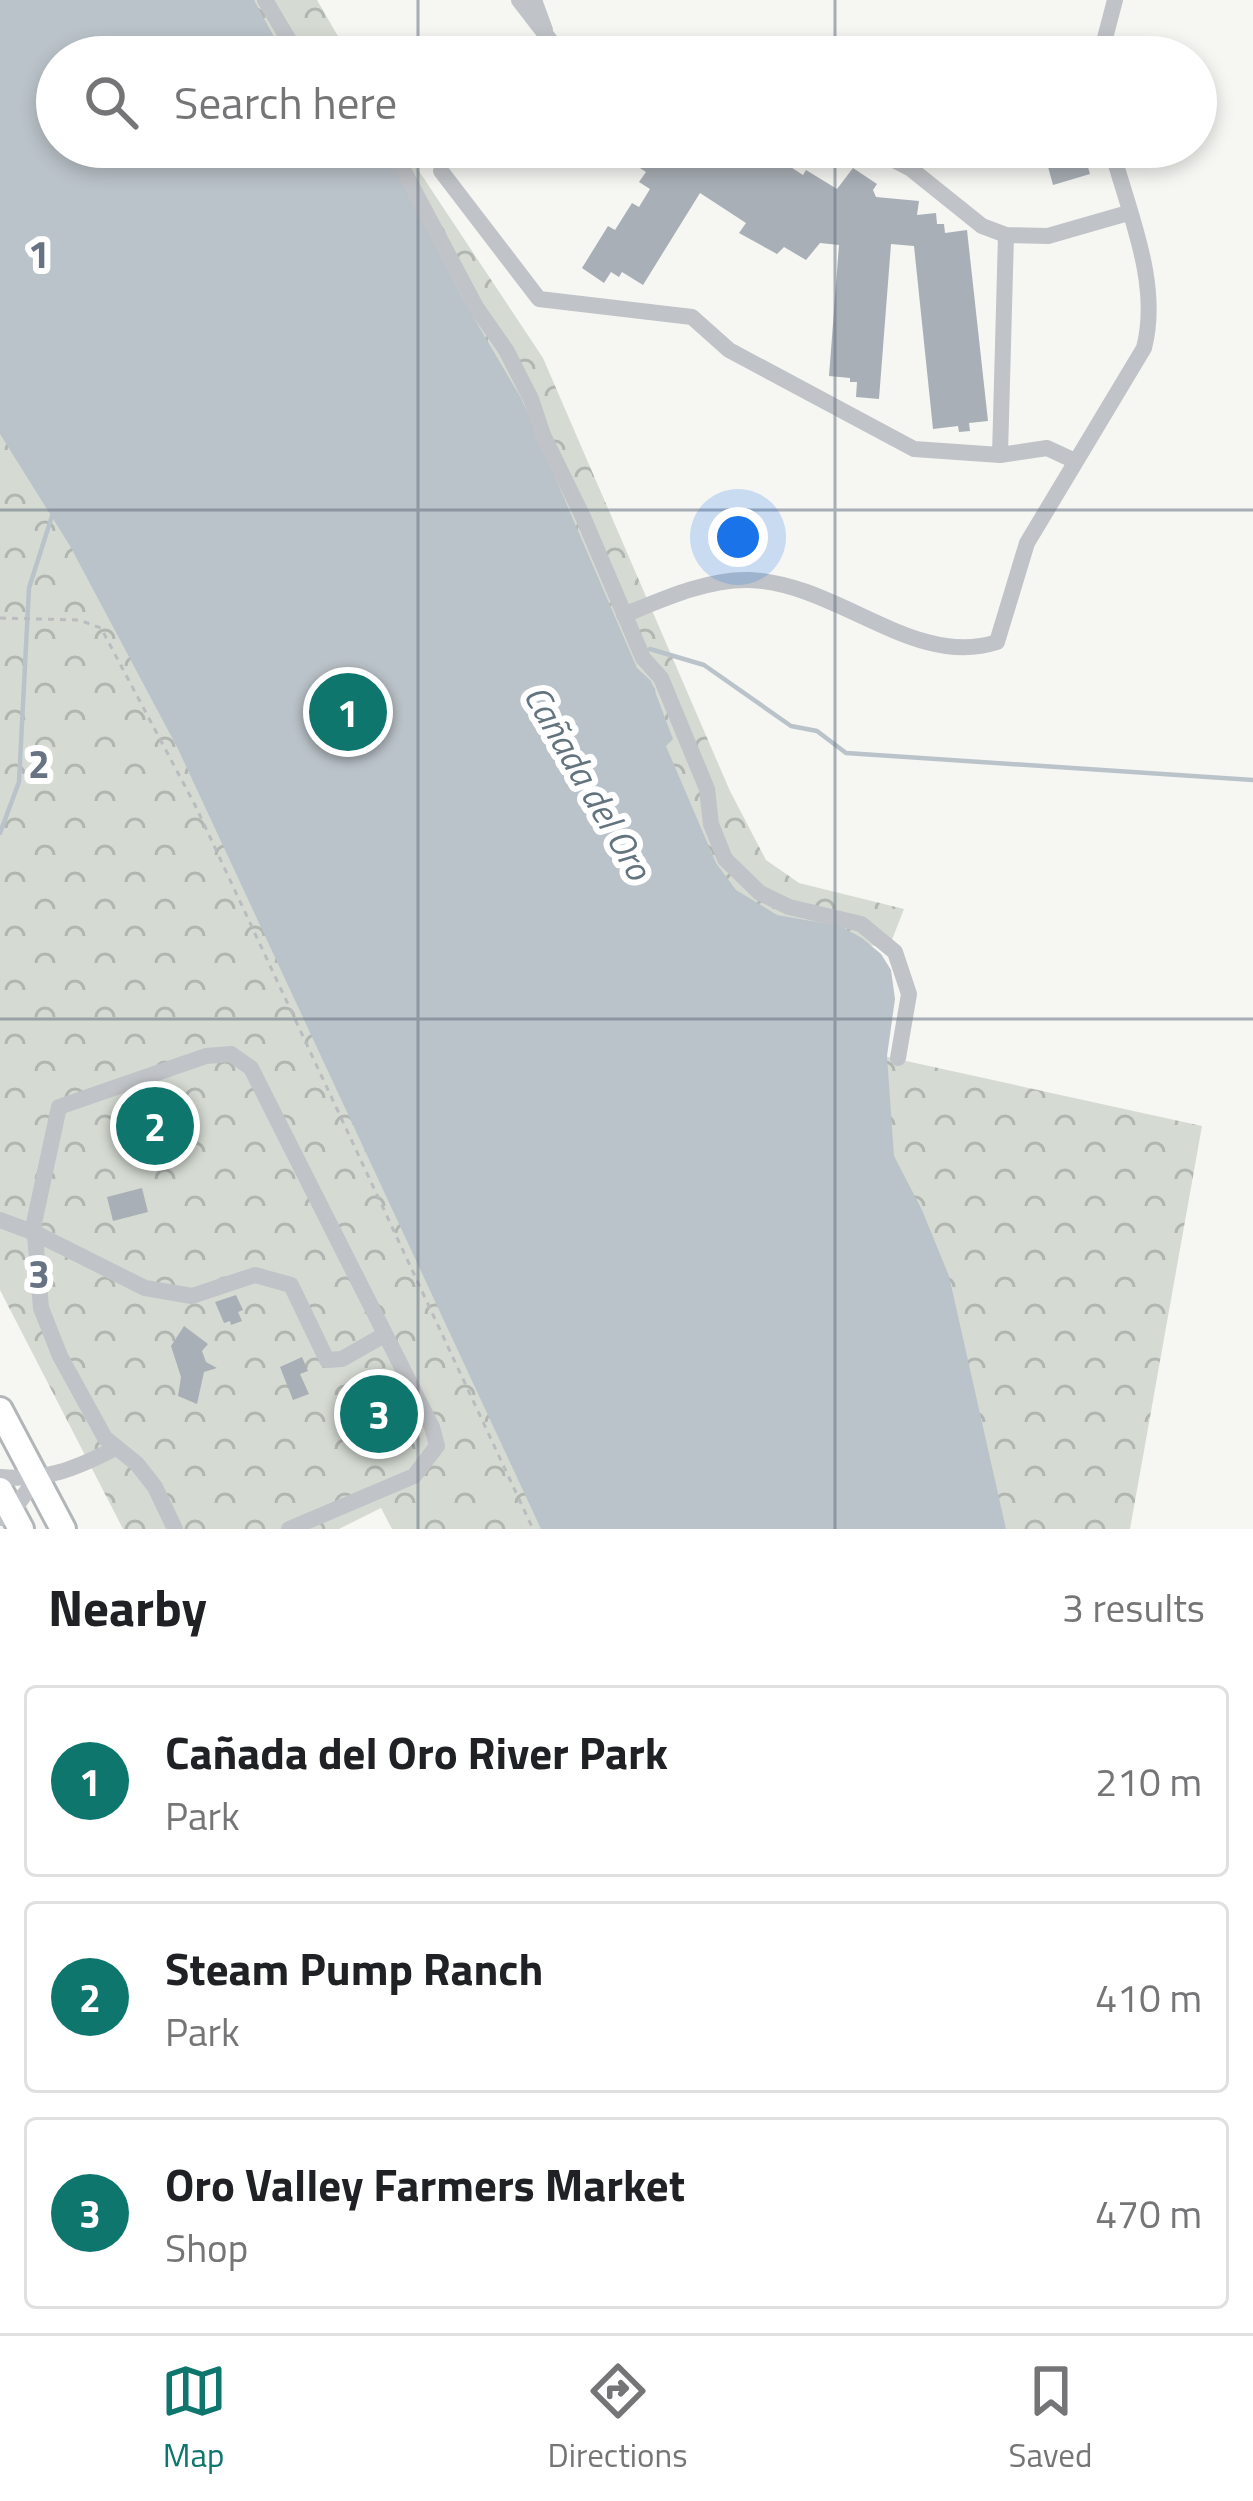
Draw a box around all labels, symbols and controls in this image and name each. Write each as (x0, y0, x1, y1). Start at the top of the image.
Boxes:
search box (36, 36, 1217, 168)
text: Search here (174, 68, 397, 136)
icon: search (78, 69, 144, 135)
text: 1 (28, 224, 50, 283)
your location (708, 507, 768, 567)
pin: 1 (309, 667, 387, 757)
water label: Cañada del Oro (510, 674, 667, 891)
text: 2 (28, 734, 50, 793)
pin: 2 (116, 1081, 194, 1171)
text: 3 (28, 1244, 50, 1303)
pin: 3 (340, 1369, 418, 1459)
text: Nearby (48, 1568, 207, 1646)
text: 3 results (1062, 1578, 1205, 1637)
text: Cañada del Oro River Park (165, 1718, 668, 1786)
text: 1 (79, 1752, 101, 1811)
text: 210 m (1095, 1752, 1202, 1811)
text: Park (165, 1786, 240, 1845)
text: Steam Pump Ranch (165, 1934, 543, 2002)
text: 2 (79, 1968, 101, 2027)
text: 410 m (1095, 1968, 1202, 2027)
text: Park (165, 2002, 240, 2061)
text: Oro Valley Farmers Market (165, 2150, 685, 2218)
text: 3 (79, 2184, 101, 2243)
text: 470 m (1095, 2184, 1202, 2243)
text: Shop (165, 2218, 248, 2277)
tab: Map (161, 2358, 227, 2480)
tab: Directions (548, 2358, 688, 2480)
tab: Saved (1009, 2358, 1092, 2480)

